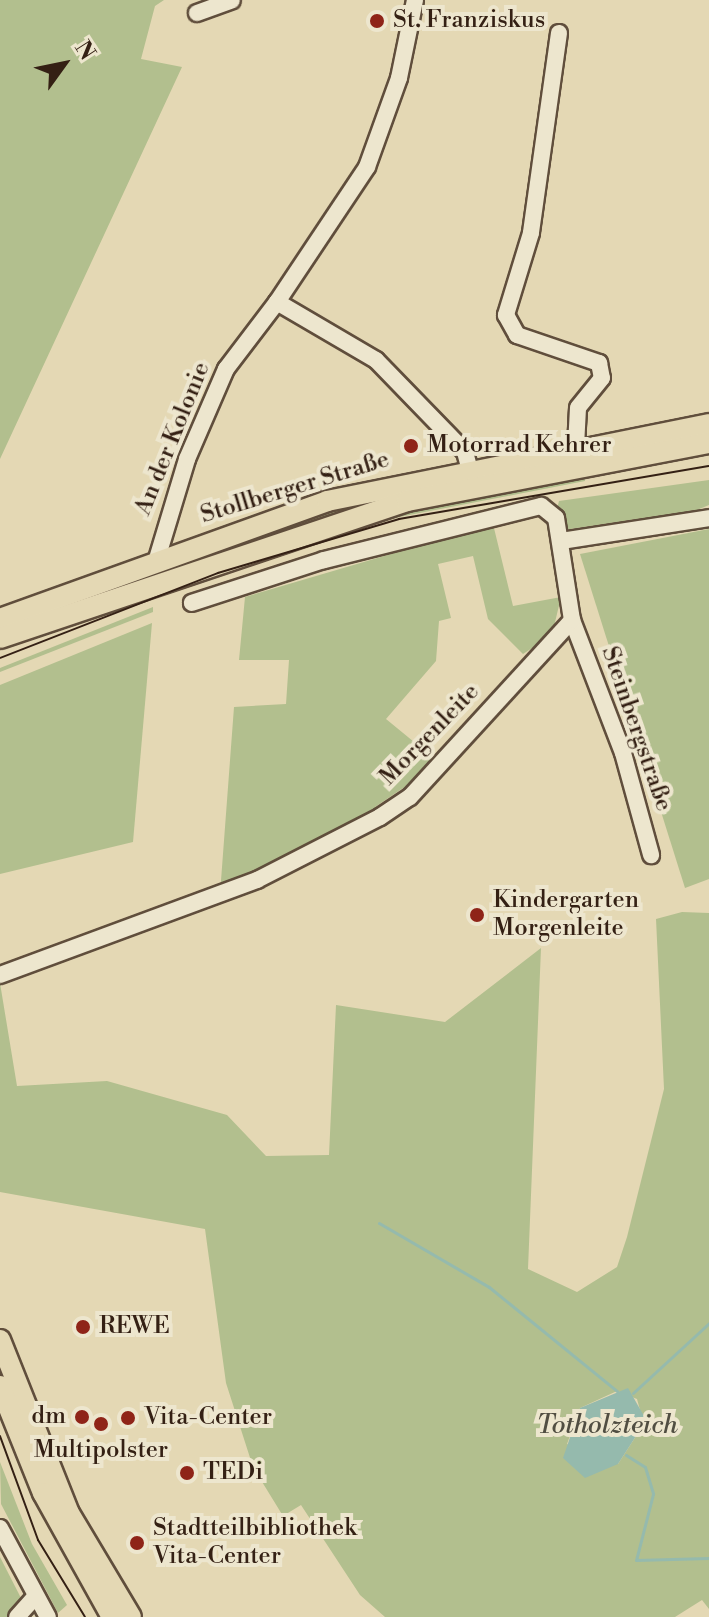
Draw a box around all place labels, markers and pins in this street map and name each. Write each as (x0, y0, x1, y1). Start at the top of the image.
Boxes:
place label: St. Franziskus (393, 7, 545, 35)
marker: St. Franziskus (368, 12, 386, 30)
place label: Motorrad Kehrer (427, 432, 612, 460)
marker: Motorrad Kehrer (402, 437, 420, 455)
place label: Kindergarten Morgenleite (493, 887, 639, 943)
marker: Kindergarten Morgenleite (468, 906, 486, 924)
place label: REWE (99, 1313, 170, 1341)
marker: REWE (74, 1318, 92, 1336)
place label: dm (31, 1403, 66, 1431)
place label: Vita-Center (144, 1404, 272, 1432)
marker: dm (73, 1408, 91, 1426)
marker: Vita-Center (119, 1409, 137, 1427)
marker: Multipolster (92, 1415, 110, 1433)
place label: Multipolster (34, 1437, 168, 1465)
place label: TEDi (203, 1459, 263, 1487)
marker: TEDi (178, 1464, 196, 1482)
place label: Stadtteilbibliothek Vita-Center (153, 1515, 357, 1571)
marker: Stadtteilbibliothek Vita-Center (128, 1534, 146, 1552)

